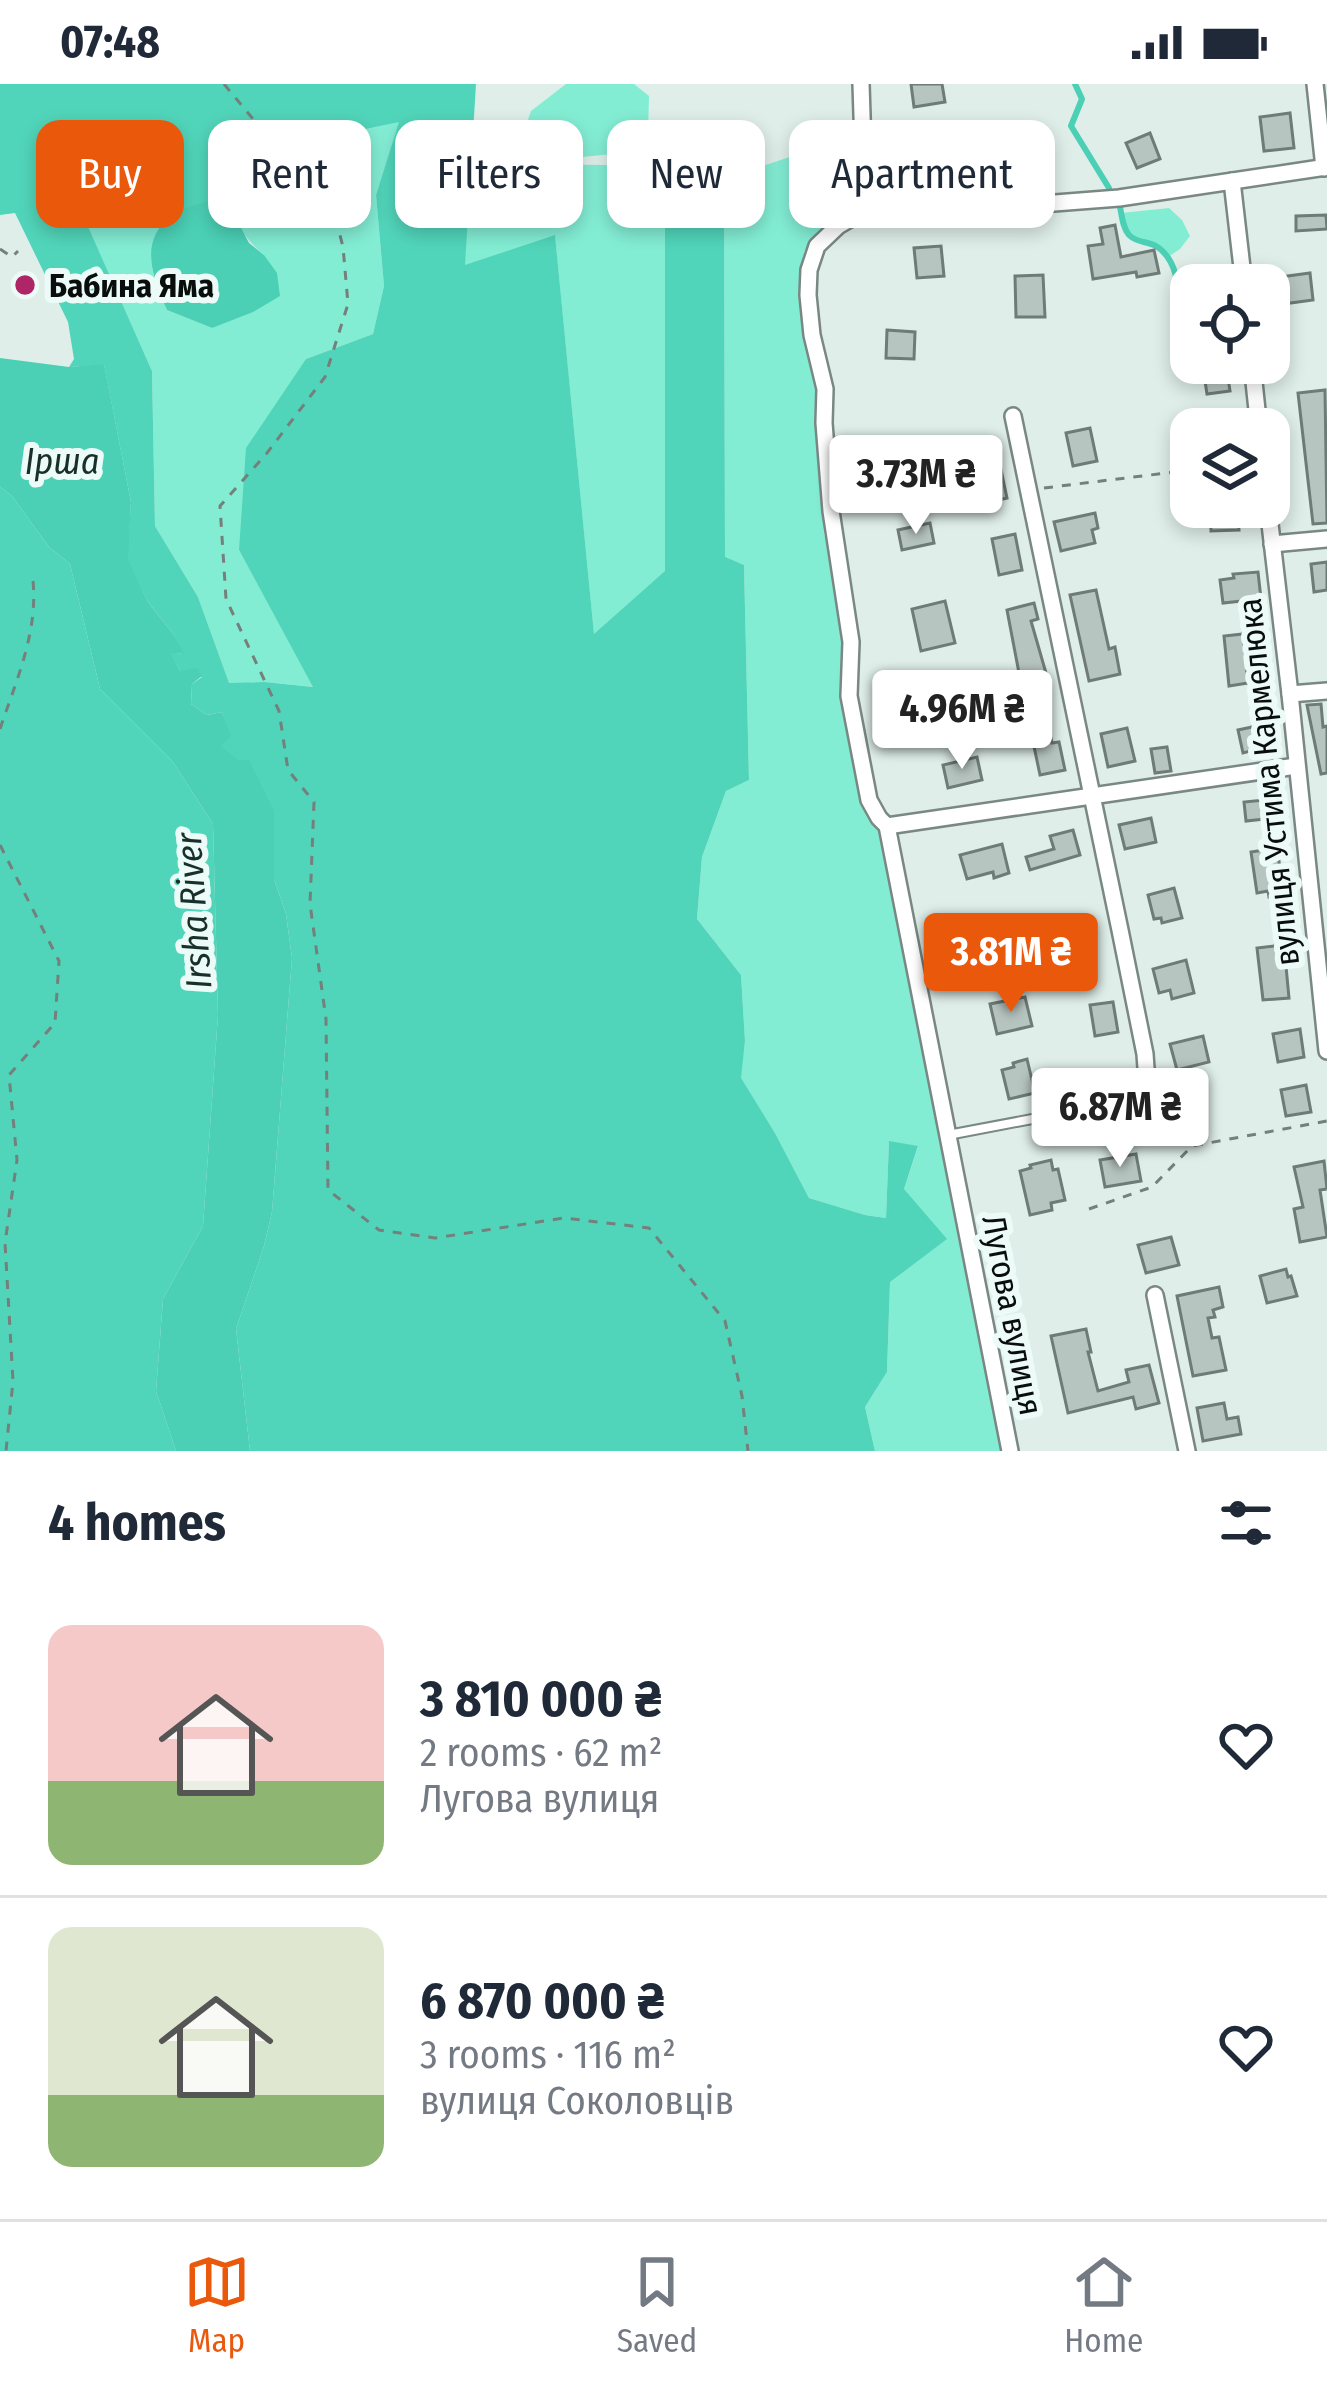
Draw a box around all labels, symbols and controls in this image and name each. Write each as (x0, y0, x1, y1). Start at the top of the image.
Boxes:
text: 07:48 (60, 15, 160, 69)
chip: Buy (36, 120, 184, 228)
chip: Rent (208, 120, 371, 228)
chip: Filters (395, 120, 583, 228)
chip: New (607, 120, 765, 228)
chip: Apartment (789, 120, 1055, 228)
map controls (1170, 264, 1290, 528)
button: locate (1170, 264, 1290, 384)
place label: Бабина Яма (49, 266, 214, 306)
marker: Бабина Яма (12, 272, 38, 298)
button: layers (1170, 408, 1290, 528)
pin: 3.73M ₴ (805, 435, 1027, 537)
water label: Ірша (25, 440, 99, 484)
text: 3.73M ₴ (856, 451, 976, 497)
street label: вулиця Устима Кармелюка (1230, 596, 1308, 968)
pin: 4.96M ₴ (851, 670, 1073, 772)
text: 4.96M ₴ (899, 686, 1025, 732)
water label: Irsha River (166, 830, 221, 990)
pin: 3.81M ₴ (900, 913, 1122, 1015)
text: 3.81M ₴ (951, 929, 1071, 975)
pin: 6.87M ₴ (1009, 1068, 1231, 1170)
text: 6.87M ₴ (1059, 1084, 1181, 1130)
street label: Лугова вулиця (973, 1212, 1051, 1418)
icon: filters (1213, 1490, 1279, 1556)
text: 4 homes (48, 1492, 226, 1554)
text: 3 810 000 ₴ (420, 1668, 662, 1730)
icon: home (144, 1673, 288, 1817)
icon: heart (1213, 1712, 1279, 1778)
text: 2 rooms · 62 m² (420, 1730, 662, 1776)
text: Лугова вулиця (420, 1776, 659, 1822)
text: 6 870 000 ₴ (420, 1970, 664, 2032)
icon: home (144, 1975, 288, 2119)
icon: heart (1213, 2014, 1279, 2080)
text: 3 rooms · 116 m² (420, 2032, 676, 2078)
text: вулиця Соколовців (420, 2078, 734, 2124)
tab: Map (184, 2249, 250, 2361)
tab: Saved (617, 2249, 697, 2361)
tab: Home (1064, 2249, 1143, 2361)

